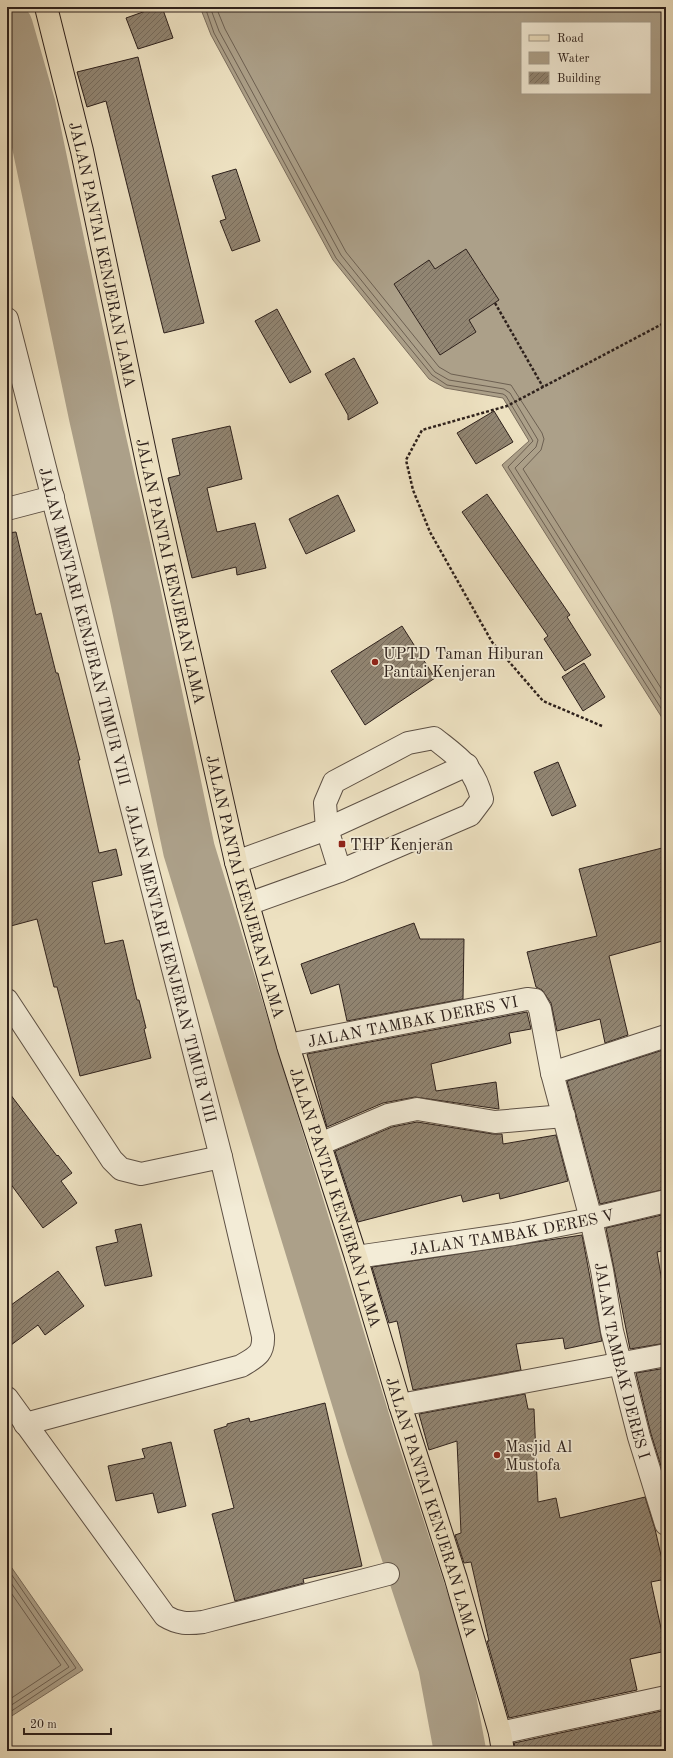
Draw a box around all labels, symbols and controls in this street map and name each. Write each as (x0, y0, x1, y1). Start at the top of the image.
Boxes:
legend (521, 22, 651, 94)
text: Road (557, 33, 584, 45)
text: Water (557, 53, 590, 65)
text: Building (557, 73, 601, 85)
street label: JALAN PANTAI KENJERAN LAMA (65, 120, 137, 389)
street label: JALAN PANTAI KENJERAN LAMA (132, 437, 207, 706)
street label: JALAN MENTARI KENJERAN TIMUR VIII (35, 466, 132, 787)
place label: UPTD Taman Hiburan Pantai Kenjeran (383, 647, 544, 681)
marker: UPTD Taman Hiburan Pantai Kenjeran (370, 657, 380, 667)
street label: JALAN PANTAI KENJERAN LAMA (202, 754, 286, 1020)
street label: JALAN MENTARI KENJERAN TIMUR VIII (121, 803, 218, 1125)
place label: THP Kenjeran (350, 838, 453, 854)
marker: THP Kenjeran (337, 839, 347, 849)
street label: JALAN TAMBAK DERES VI (307, 995, 520, 1051)
street label: JALAN PANTAI KENJERAN LAMA (286, 1066, 383, 1330)
street label: JALAN TAMBAK DERES V (409, 1208, 616, 1259)
street label: JALAN TAMBAK DERES I (591, 1261, 651, 1461)
street label: JALAN PANTAI KENJERAN LAMA (382, 1376, 478, 1639)
place label: Masjid Al Mustofa (505, 1440, 572, 1474)
marker: Masjid Al Mustofa (492, 1450, 502, 1460)
scale bar (24, 1710, 111, 1736)
text: 20 m (30, 1719, 57, 1731)

